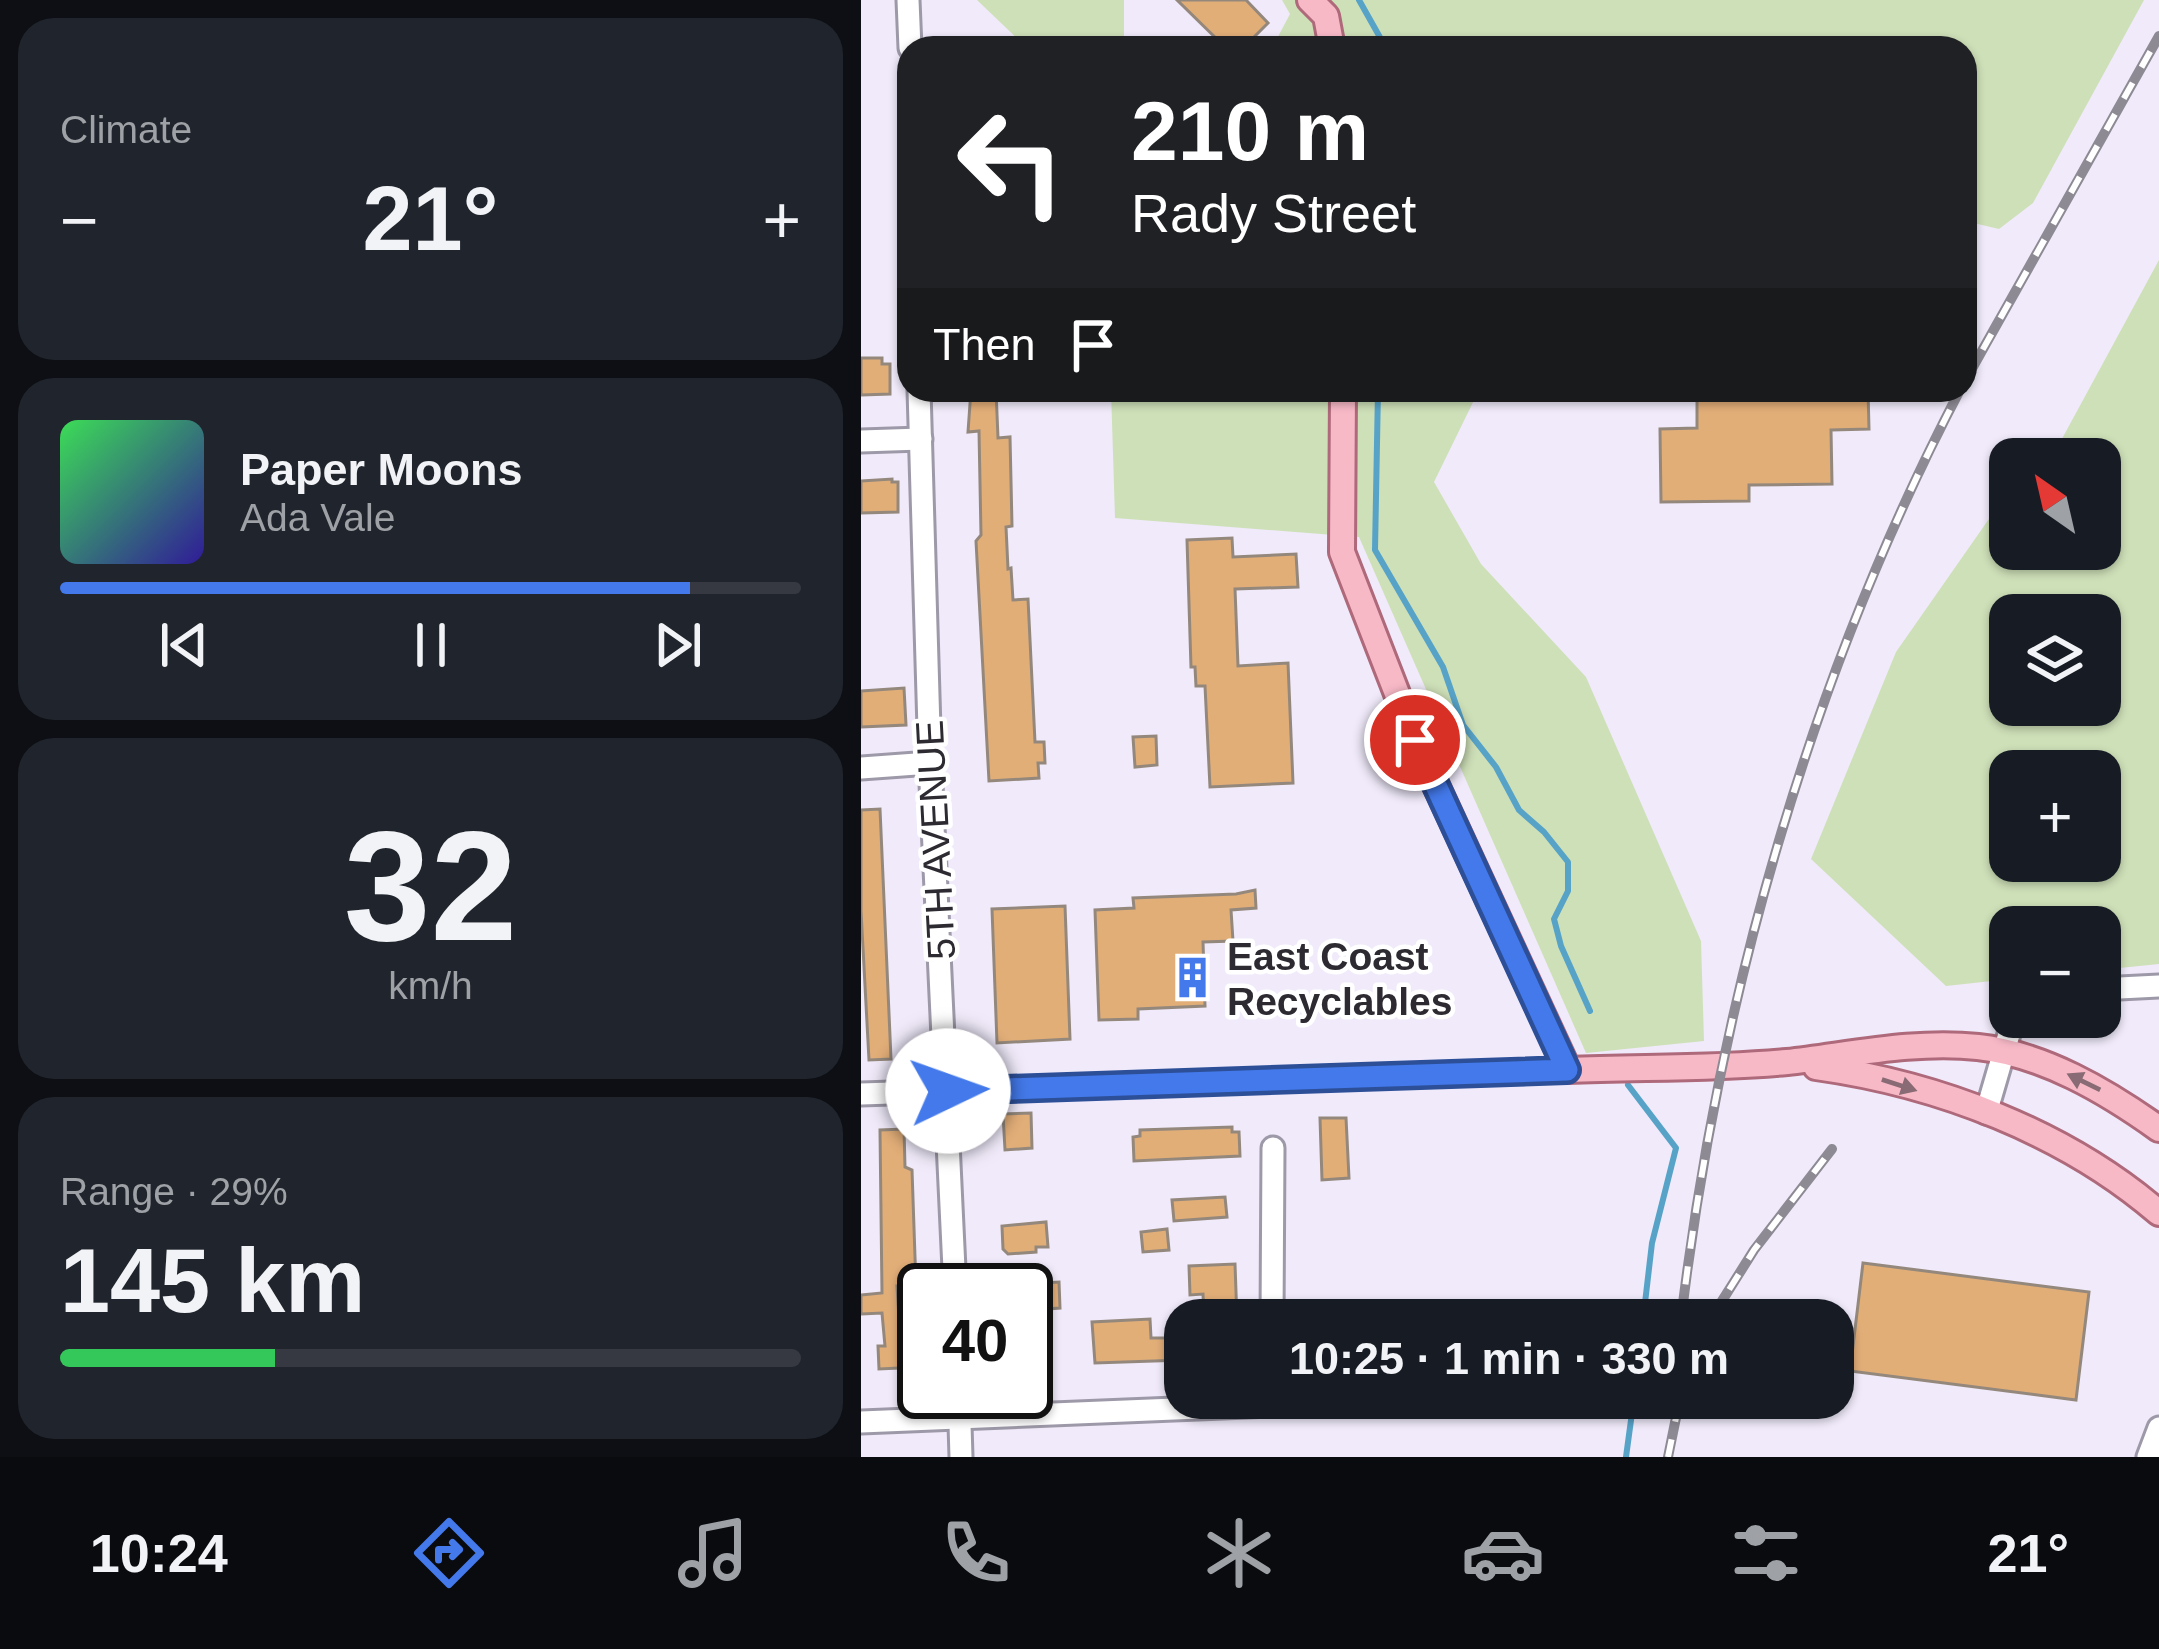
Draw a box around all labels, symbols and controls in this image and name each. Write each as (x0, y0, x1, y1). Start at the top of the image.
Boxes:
icon: left (933, 84, 1089, 240)
text: 210 m (1131, 84, 1369, 178)
text: Climate (60, 108, 192, 151)
text: 21° (362, 169, 499, 269)
text: − (60, 183, 99, 257)
text: + (762, 183, 801, 257)
text: Rady Street (1131, 183, 1416, 243)
icon: arrive (1060, 312, 1126, 378)
text: Then (933, 319, 1036, 370)
north arrow (1989, 438, 2121, 570)
map controls (1989, 438, 2121, 1038)
text: Paper Moons (240, 444, 523, 495)
text: Ada Vale (240, 496, 395, 539)
button: layers (1989, 594, 2121, 726)
icon: previous (151, 612, 217, 678)
icon: pause (398, 612, 464, 678)
icon: next (645, 612, 711, 678)
pin (1364, 689, 1466, 791)
icon: arrive (1382, 707, 1448, 773)
street label: 5TH AVENUE (908, 719, 963, 961)
button: + (1989, 750, 2121, 882)
text: 32 (344, 799, 517, 973)
button: − (1989, 906, 2121, 1038)
place label: East Coast Recyclables (1227, 935, 1453, 1023)
building icon: East Coast Recyclables (1170, 955, 1216, 1001)
text: km/h (388, 964, 473, 1007)
position arrow (885, 1028, 1011, 1154)
one-way arrow (2067, 1073, 2101, 1093)
one-way arrow (1881, 1076, 1918, 1095)
text: Range · 29% (60, 1170, 288, 1213)
text: 145 km (60, 1231, 365, 1331)
speed limit sign: 40 (897, 1263, 1053, 1419)
text: 10:25 · 1 min · 330 m (1289, 1333, 1729, 1384)
icon: directions (407, 1511, 491, 1595)
icon: music (671, 1511, 755, 1595)
icon: phone (934, 1511, 1018, 1595)
icon: climate (1197, 1511, 1281, 1595)
icon: car (1461, 1511, 1545, 1595)
icon: filters (1724, 1511, 1808, 1595)
text: 10:24 (90, 1523, 228, 1583)
text: 21° (1988, 1523, 2069, 1583)

